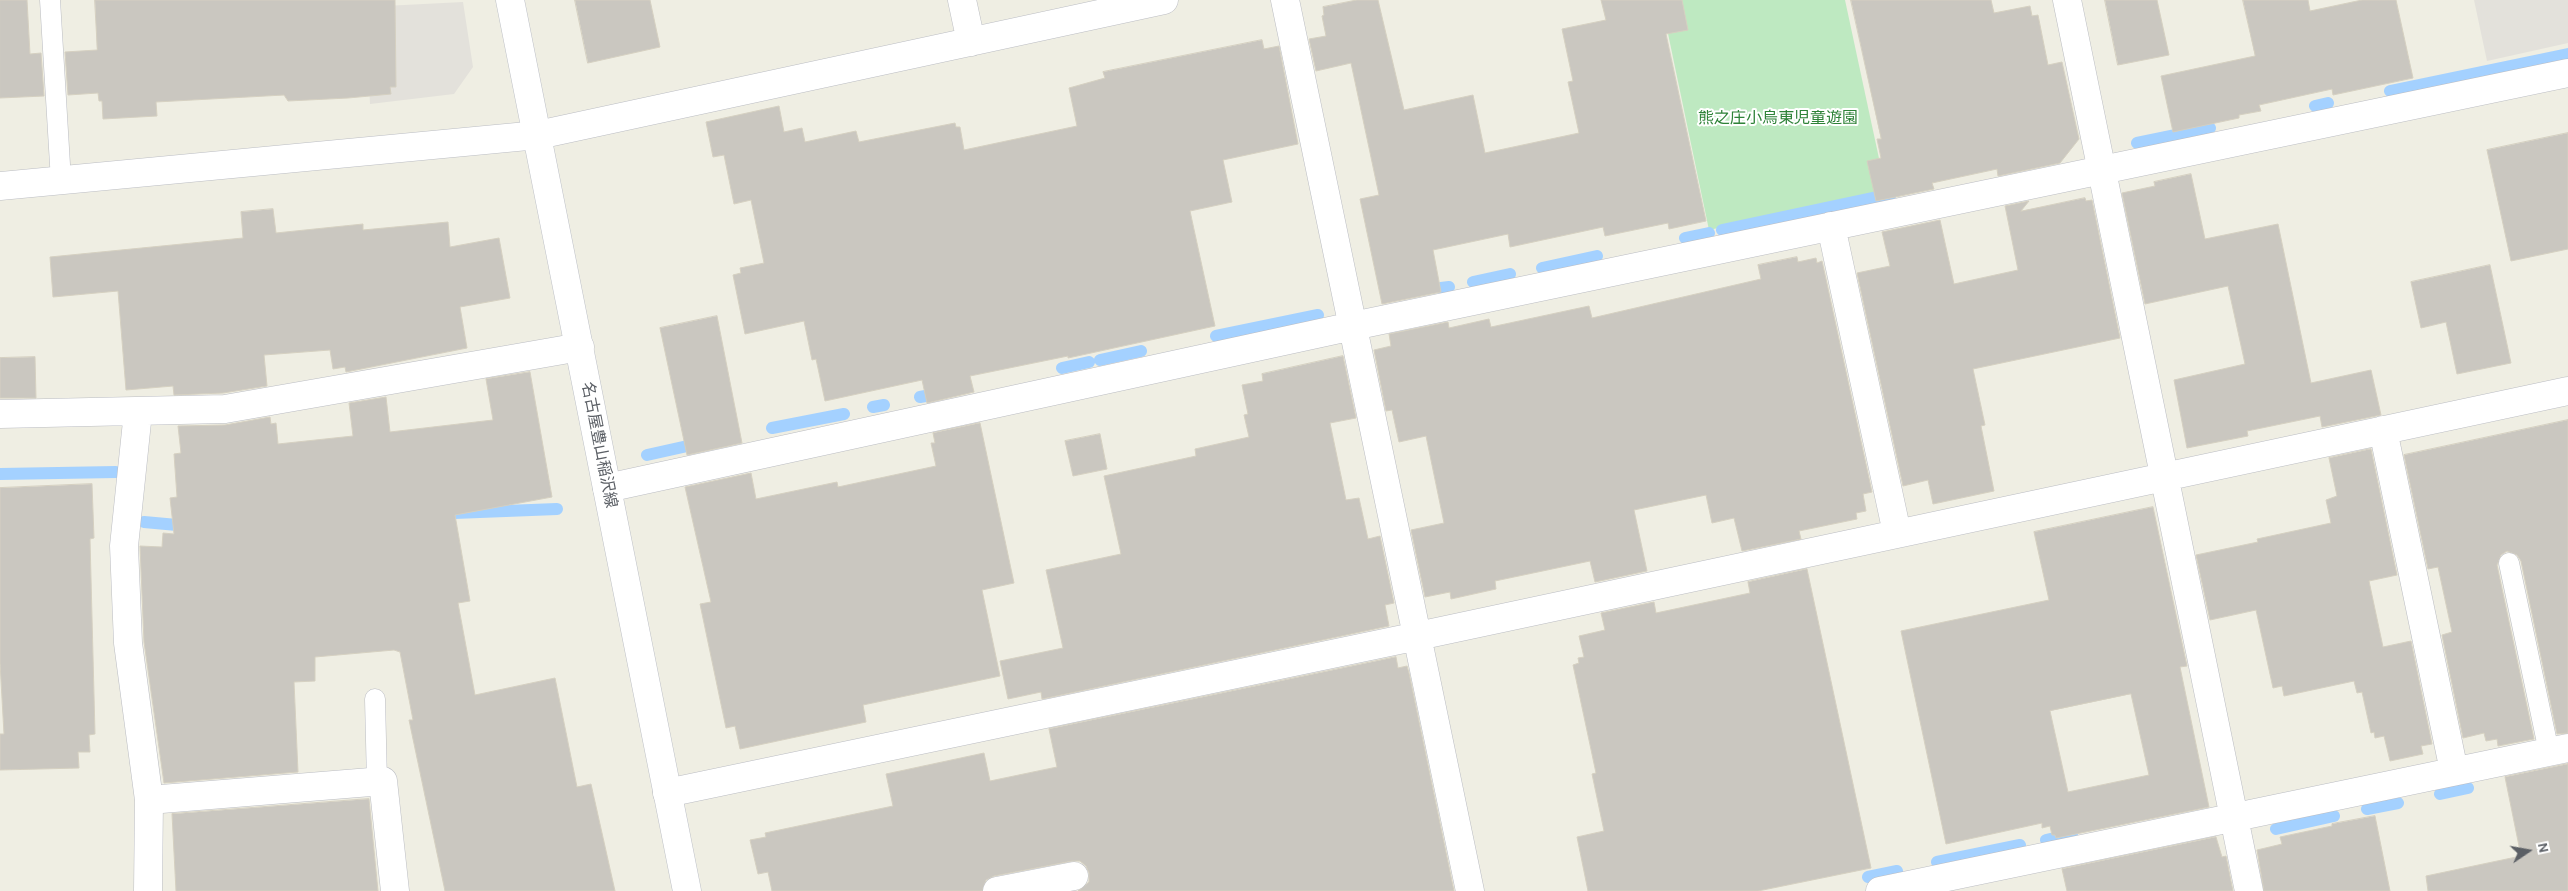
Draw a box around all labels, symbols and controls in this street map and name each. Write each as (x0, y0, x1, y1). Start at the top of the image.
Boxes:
park label: 熊之庄小烏東児童遊園 (1698, 108, 1858, 128)
street label: 名古屋豊山稲沢線 (577, 380, 621, 510)
north arrow (2503, 826, 2553, 876)
text: N (2534, 841, 2553, 854)

